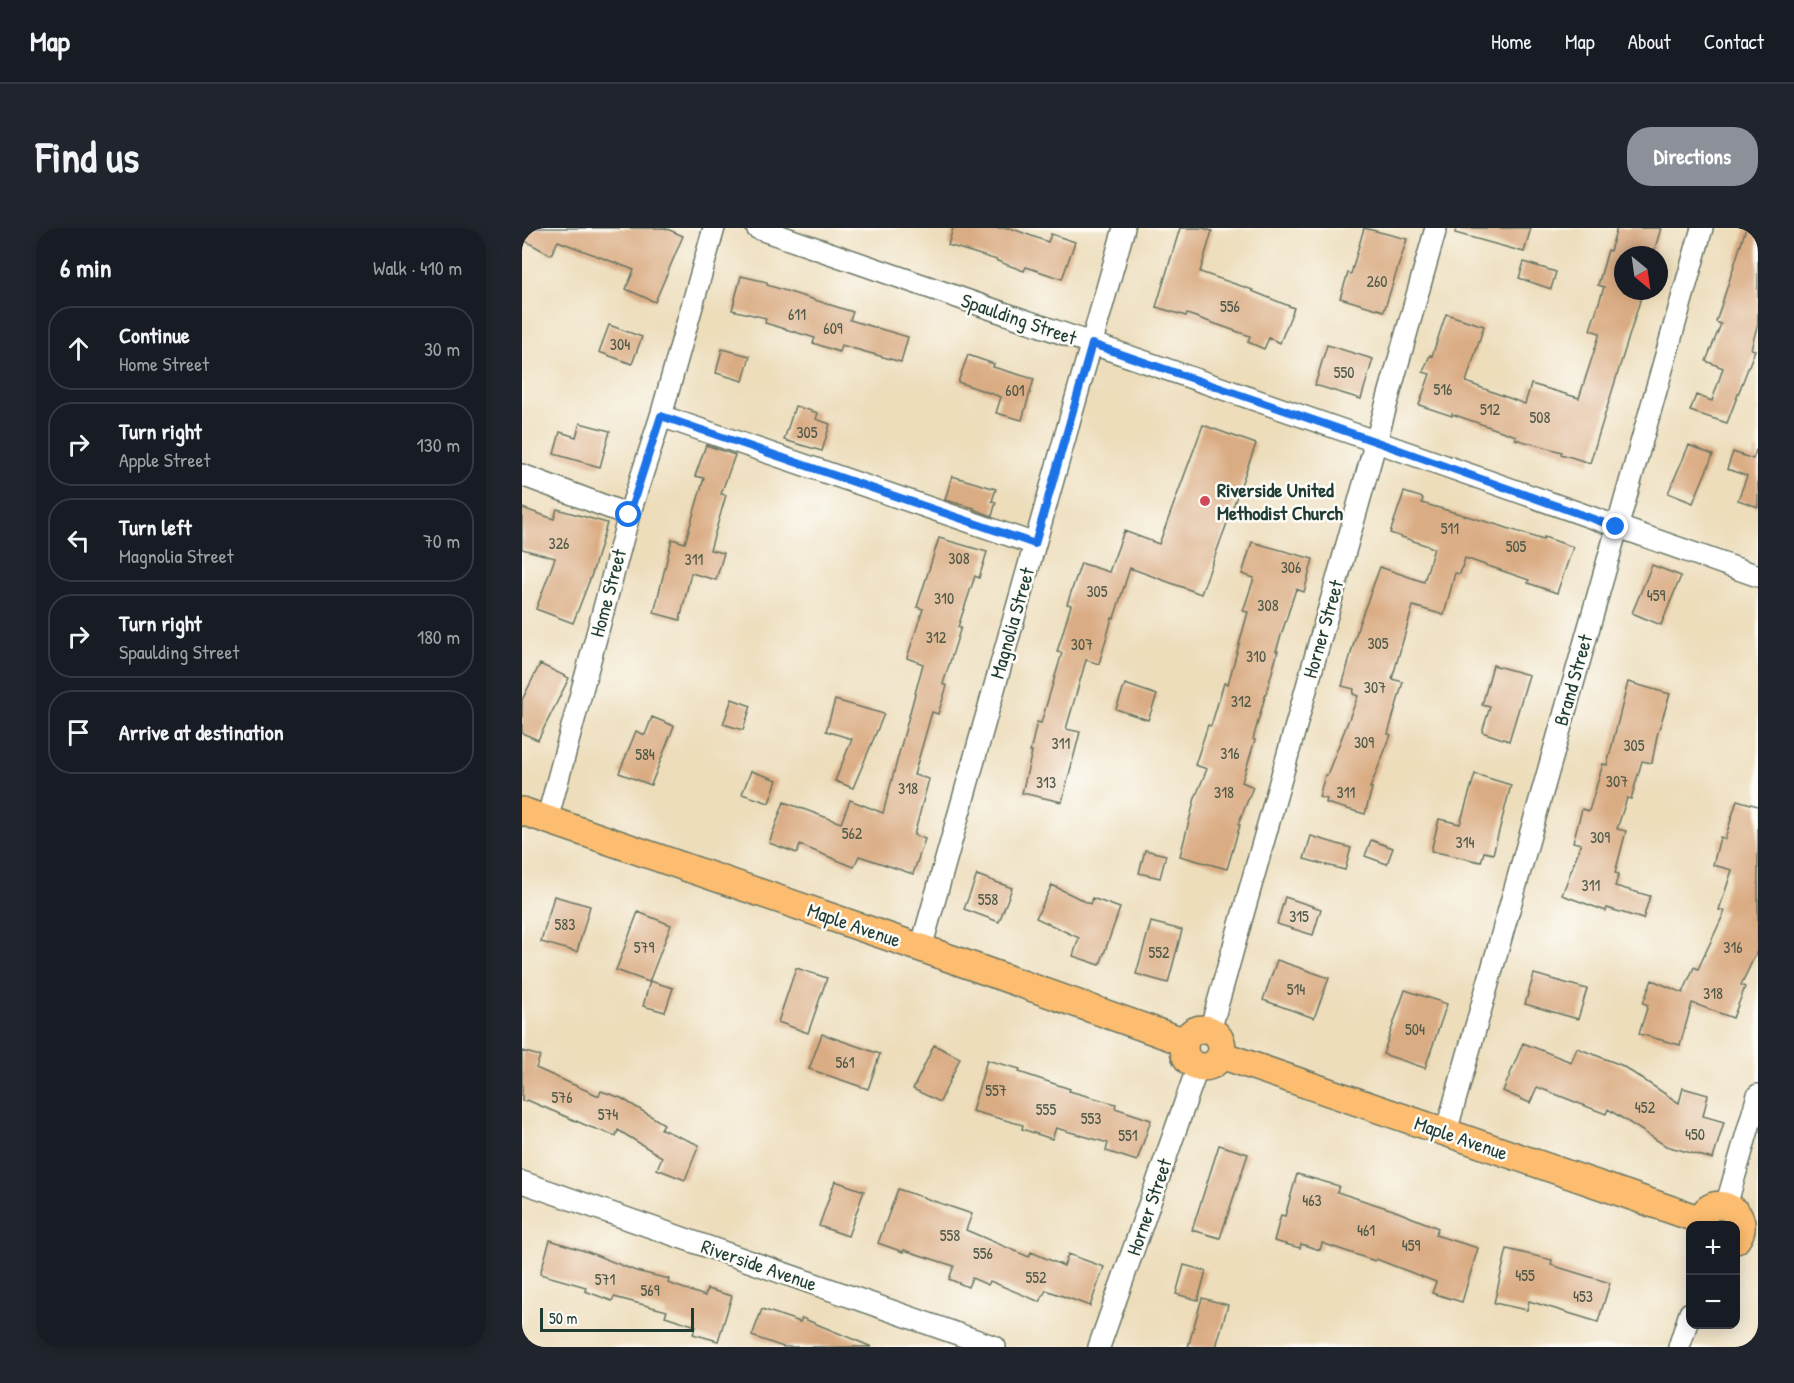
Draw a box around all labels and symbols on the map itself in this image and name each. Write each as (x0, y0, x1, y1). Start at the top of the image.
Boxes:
north arrow (1614, 246, 1668, 300)
house number: 260 (1366, 270, 1388, 292)
street label: Spaulding Street (958, 286, 1081, 351)
house number: 556 (1220, 295, 1240, 317)
house number: 611 (788, 303, 806, 325)
house number: 609 (823, 317, 843, 339)
house number: 304 (610, 333, 630, 355)
house number: 550 (1334, 361, 1354, 383)
house number: 516 (1434, 378, 1452, 400)
house number: 601 (1005, 379, 1025, 401)
house number: 512 (1480, 398, 1501, 420)
house number: 508 (1530, 406, 1550, 428)
house number: 305 (796, 421, 818, 443)
place label: Riverside United Methodist Church (1217, 476, 1343, 526)
marker: Riverside United Methodist Church (1198, 494, 1212, 508)
route start (615, 501, 641, 527)
route end (1602, 513, 1628, 539)
house number: 511 (1441, 517, 1459, 539)
house number: 326 (548, 532, 570, 554)
house number: 505 (1506, 535, 1527, 557)
street label: Home Street (583, 545, 633, 640)
house number: 308 (948, 547, 970, 569)
house number: 311 (685, 548, 704, 570)
house number: 306 (1281, 556, 1301, 578)
street label: Magnolia Street (983, 563, 1041, 682)
street label: Horner Street (1296, 576, 1350, 681)
house number: 305 (1086, 580, 1108, 602)
house number: 459 (1647, 584, 1665, 606)
house number: 310 (934, 587, 954, 609)
house number: 308 (1257, 594, 1279, 616)
house number: 312 (926, 626, 947, 648)
street label: Brand Street (1547, 630, 1599, 729)
house number: 305 (1367, 632, 1389, 654)
house number: 307 (1071, 633, 1093, 655)
house number: 310 (1246, 645, 1266, 667)
house number: 307 (1364, 676, 1386, 698)
house number: 312 (1231, 690, 1252, 712)
house number: 309 (1354, 731, 1374, 753)
house number: 311 (1052, 732, 1071, 754)
house number: 305 (1623, 734, 1645, 756)
house number: 316 (1220, 742, 1240, 764)
house number: 584 (635, 743, 655, 765)
house number: 307 (1606, 770, 1628, 792)
house number: 313 (1036, 771, 1056, 793)
house number: 318 (898, 777, 918, 799)
house number: 318 (1214, 781, 1234, 803)
house number: 311 (1337, 781, 1356, 803)
house number: 562 (842, 822, 863, 844)
house number: 309 (1590, 826, 1610, 848)
house number: 314 (1456, 831, 1474, 853)
house number: 311 (1582, 874, 1601, 896)
house number: 558 (978, 888, 998, 910)
street label: Maple Avenue (804, 896, 904, 953)
house number: 315 (1289, 905, 1309, 927)
house number: 583 (555, 913, 575, 935)
house number: 579 (634, 936, 654, 958)
house number: 316 (1723, 936, 1743, 958)
house number: 552 (1148, 941, 1170, 963)
house number: 514 (1287, 978, 1305, 1000)
house number: 318 (1703, 982, 1723, 1004)
house number: 504 (1405, 1018, 1425, 1040)
house number: 561 (836, 1051, 855, 1073)
house number: 557 (985, 1079, 1007, 1101)
house number: 576 (551, 1086, 573, 1108)
house number: 452 (1635, 1096, 1656, 1118)
house number: 555 (1036, 1098, 1056, 1120)
house number: 574 (598, 1103, 618, 1125)
house number: 553 (1081, 1107, 1101, 1129)
street label: Maple Avenue (1411, 1109, 1511, 1166)
house number: 450 (1685, 1123, 1705, 1145)
house number: 551 (1118, 1124, 1138, 1146)
street label: Horner Street (1119, 1154, 1178, 1259)
house number: 463 (1302, 1189, 1322, 1211)
house number: 461 (1357, 1219, 1375, 1241)
house number: 558 (940, 1224, 960, 1246)
street label: Riverside Avenue (698, 1232, 821, 1297)
house number: 459 (1402, 1234, 1420, 1256)
house number: 556 (973, 1242, 993, 1264)
house number: 455 (1515, 1264, 1535, 1286)
house number: 552 (1025, 1266, 1047, 1288)
house number: 571 (595, 1268, 615, 1290)
house number: 569 (640, 1279, 660, 1301)
house number: 453 (1573, 1285, 1593, 1307)
scale bar (540, 1305, 694, 1332)

